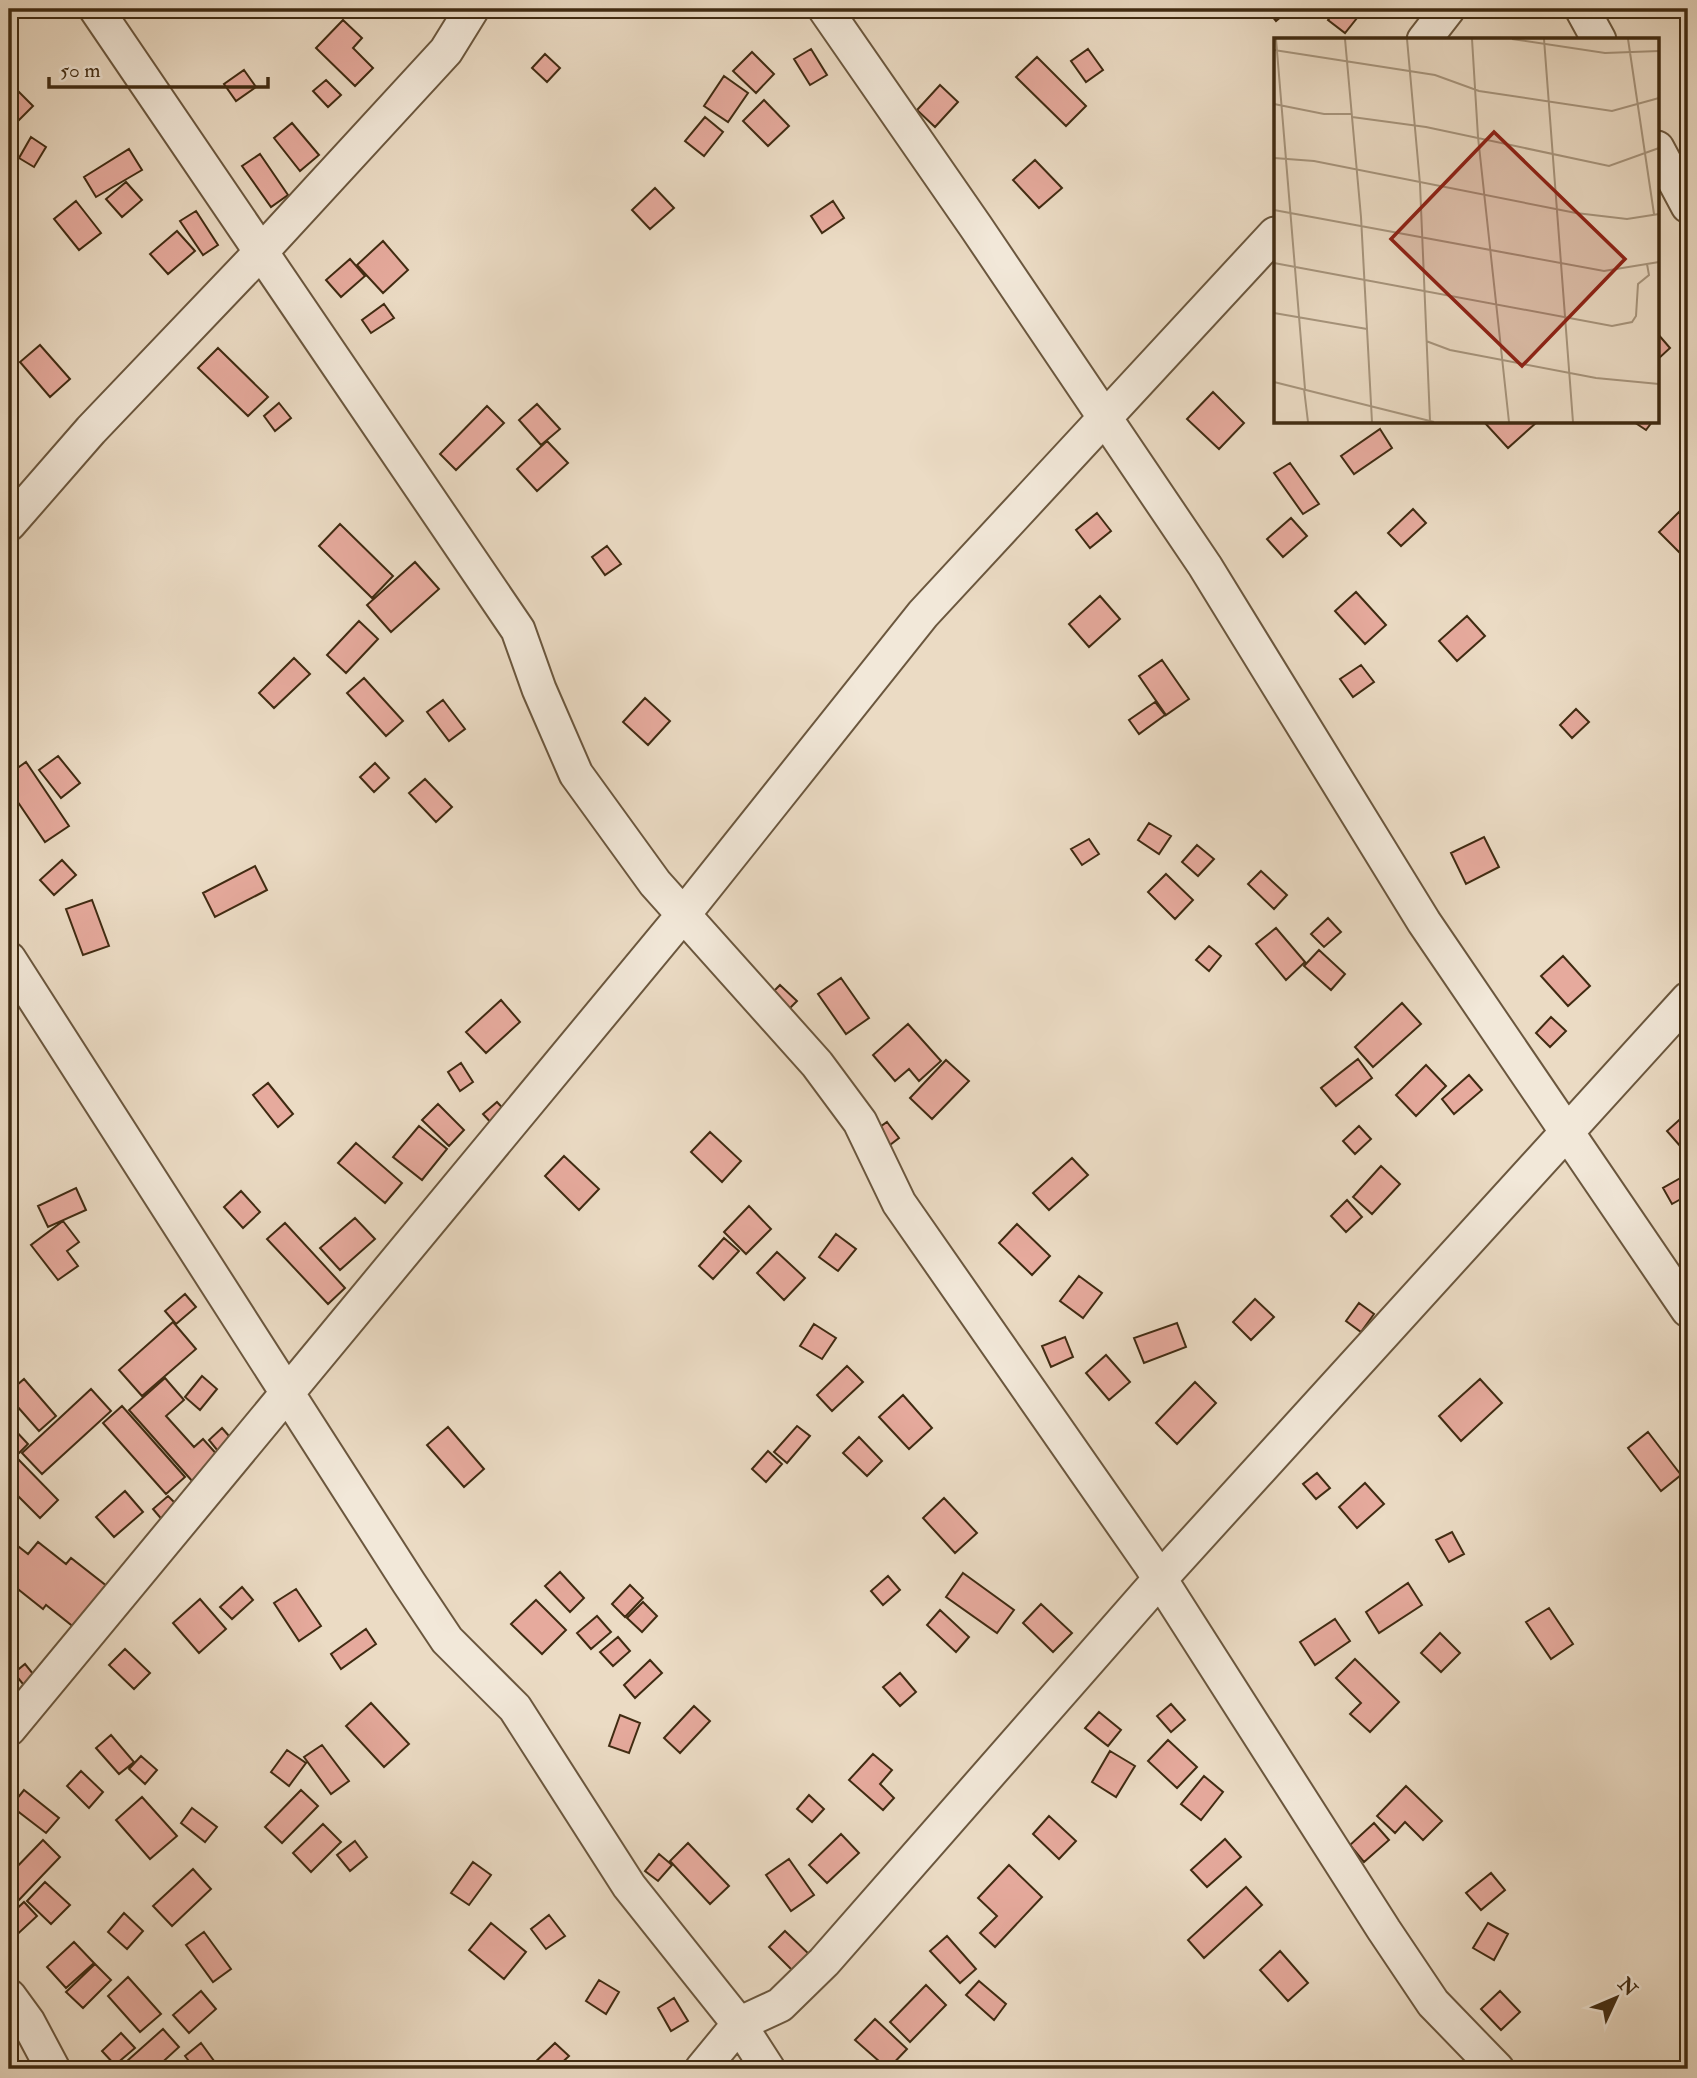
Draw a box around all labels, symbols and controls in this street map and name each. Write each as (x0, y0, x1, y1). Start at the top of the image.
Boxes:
inset map (1274, 38, 1658, 424)
scale bar (49, 46, 268, 90)
text: 50 m (60, 57, 101, 84)
north arrow (1582, 1962, 1652, 2032)
text: N (1612, 1972, 1643, 2002)

